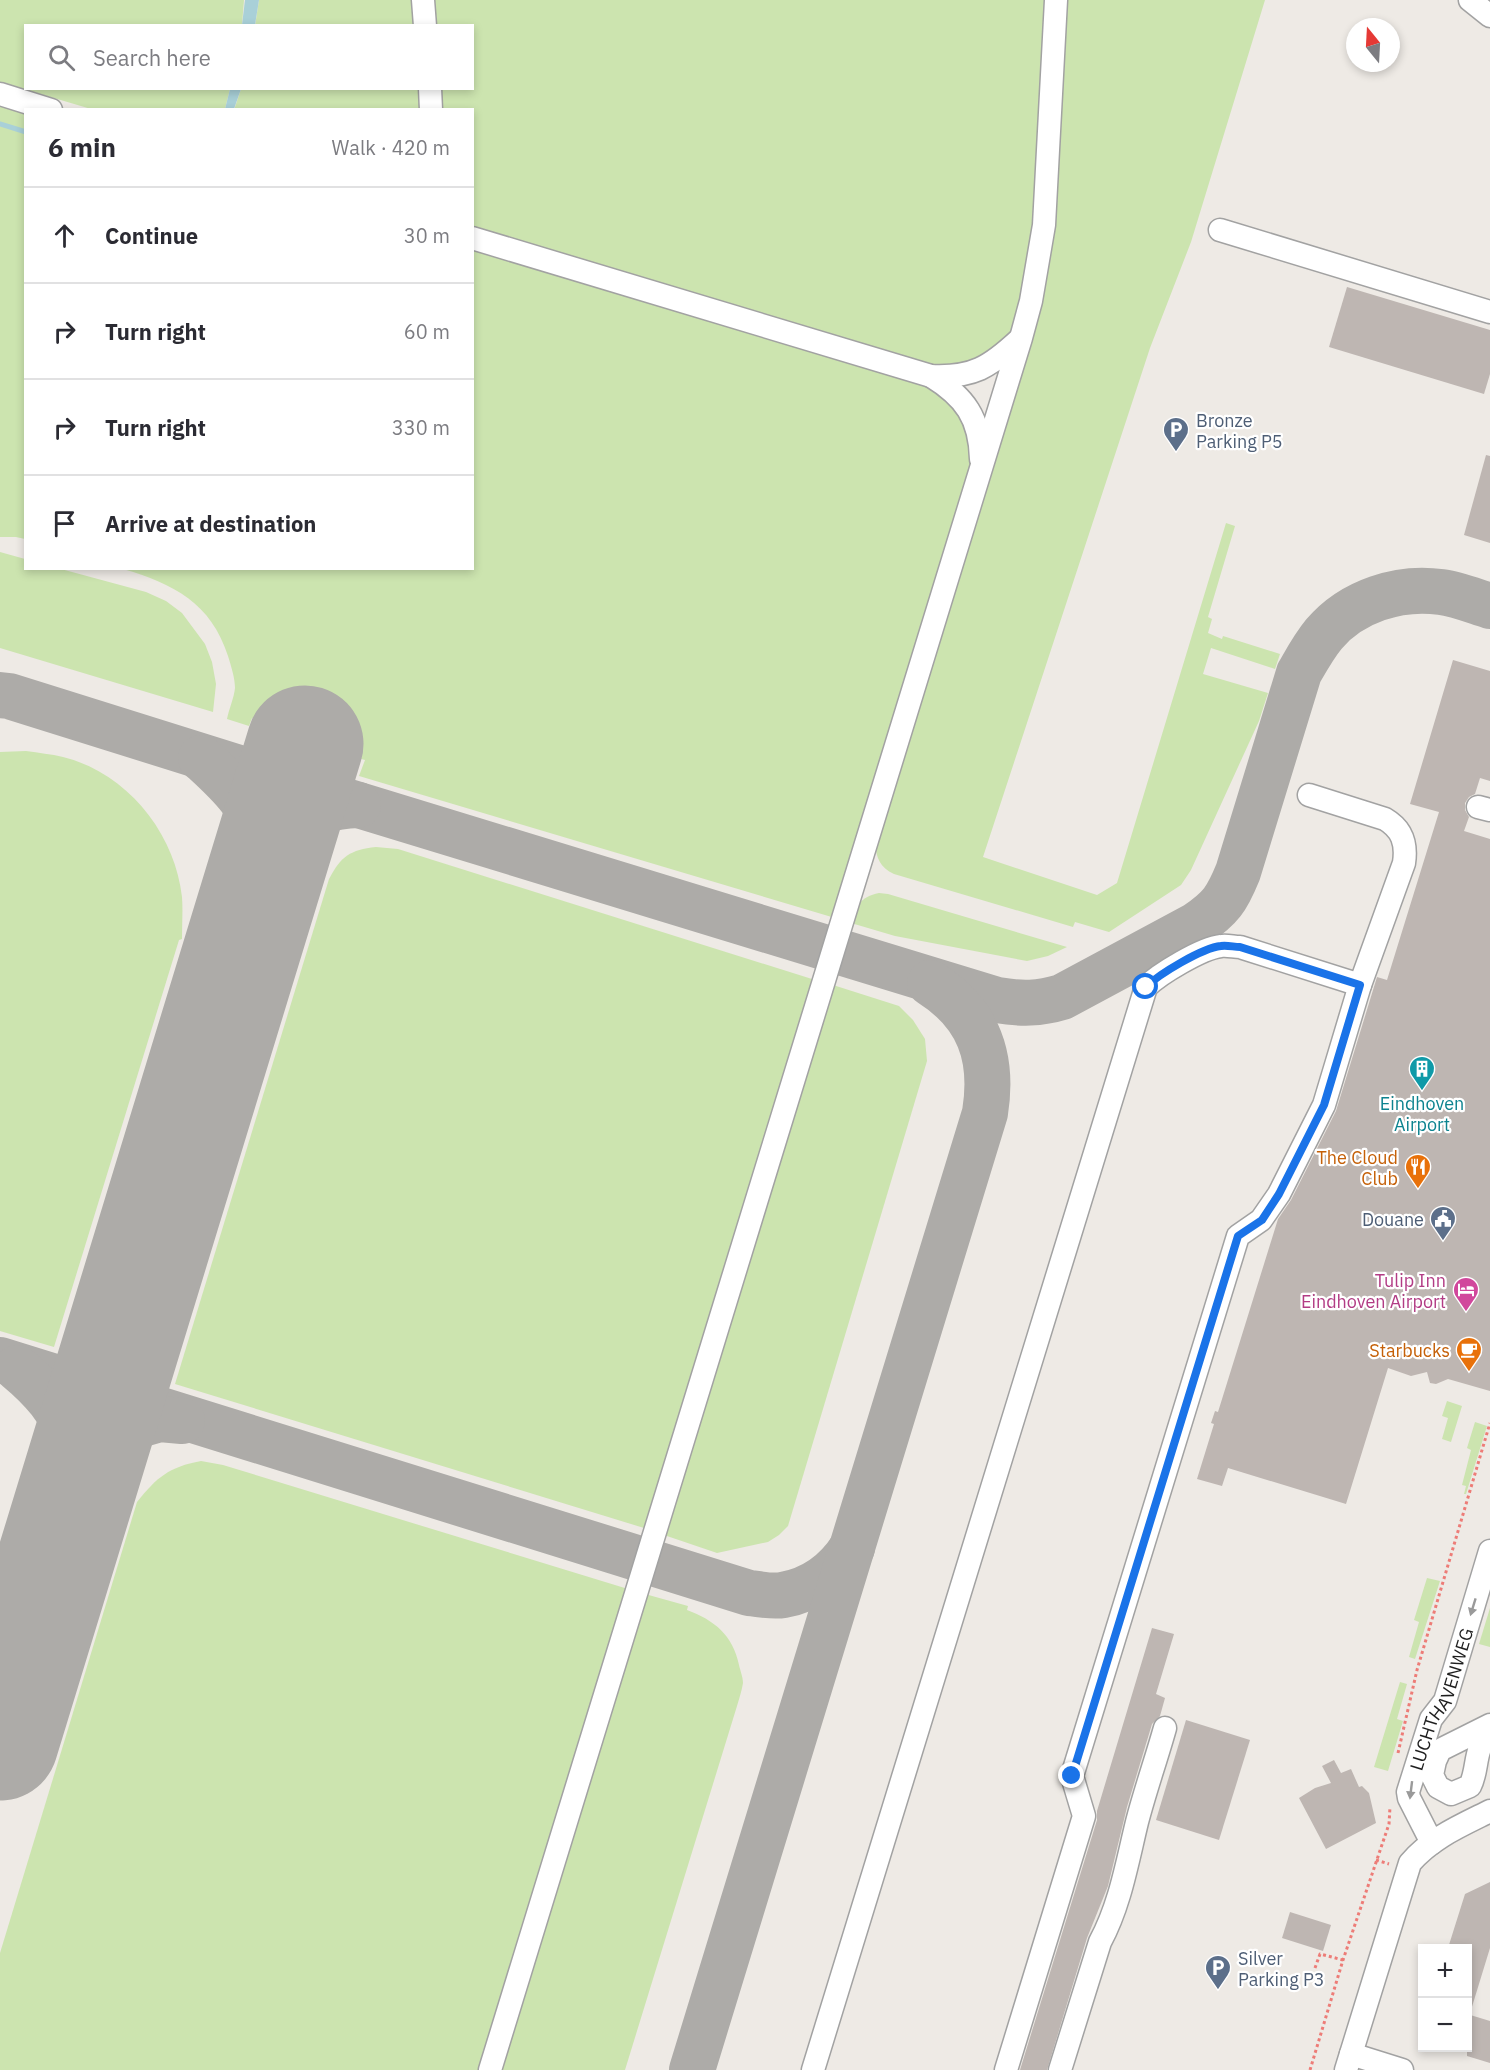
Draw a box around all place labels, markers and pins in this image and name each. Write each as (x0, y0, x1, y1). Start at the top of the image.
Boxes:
place label: Bronze Parking P5 (1196, 409, 1283, 453)
parking icon: Bronze Parking P5 (1161, 415, 1191, 453)
building icon: Eindhoven Airport (1407, 1054, 1437, 1092)
place label: Eindhoven Airport (1380, 1092, 1464, 1136)
place label: The Cloud Club (1317, 1146, 1398, 1190)
restaurant icon: The Cloud Club (1403, 1152, 1433, 1190)
public building icon: Douane (1428, 1204, 1458, 1242)
place label: Douane (1362, 1208, 1424, 1231)
place label: Tulip Inn Eindhoven Airport (1301, 1269, 1446, 1313)
hotel icon: Tulip Inn Eindhoven Airport (1451, 1275, 1481, 1313)
cafe icon: Starbucks (1454, 1335, 1484, 1373)
place label: Starbucks (1369, 1339, 1450, 1362)
place label: Silver Parking P3 (1238, 1947, 1325, 1991)
parking icon: Silver Parking P3 (1203, 1953, 1233, 1991)

